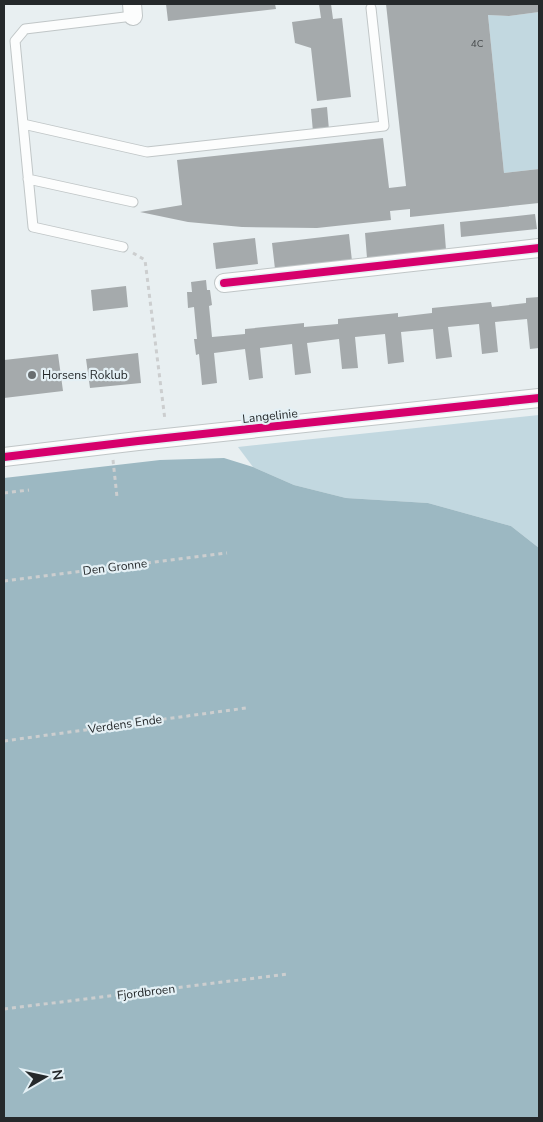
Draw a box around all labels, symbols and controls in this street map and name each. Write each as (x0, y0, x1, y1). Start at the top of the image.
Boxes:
house number: 4C (471, 37, 484, 51)
place label: Horsens Roklub (42, 367, 128, 383)
marker: Horsens Roklub (26, 369, 38, 381)
street label: Langelinie (242, 405, 298, 427)
street label: Den Gronne (82, 555, 148, 579)
street label: Verdens Ende (86, 711, 163, 737)
street label: Fjordbroen (116, 981, 176, 1003)
north arrow (20, 1052, 70, 1102)
text: N (47, 1068, 68, 1082)

